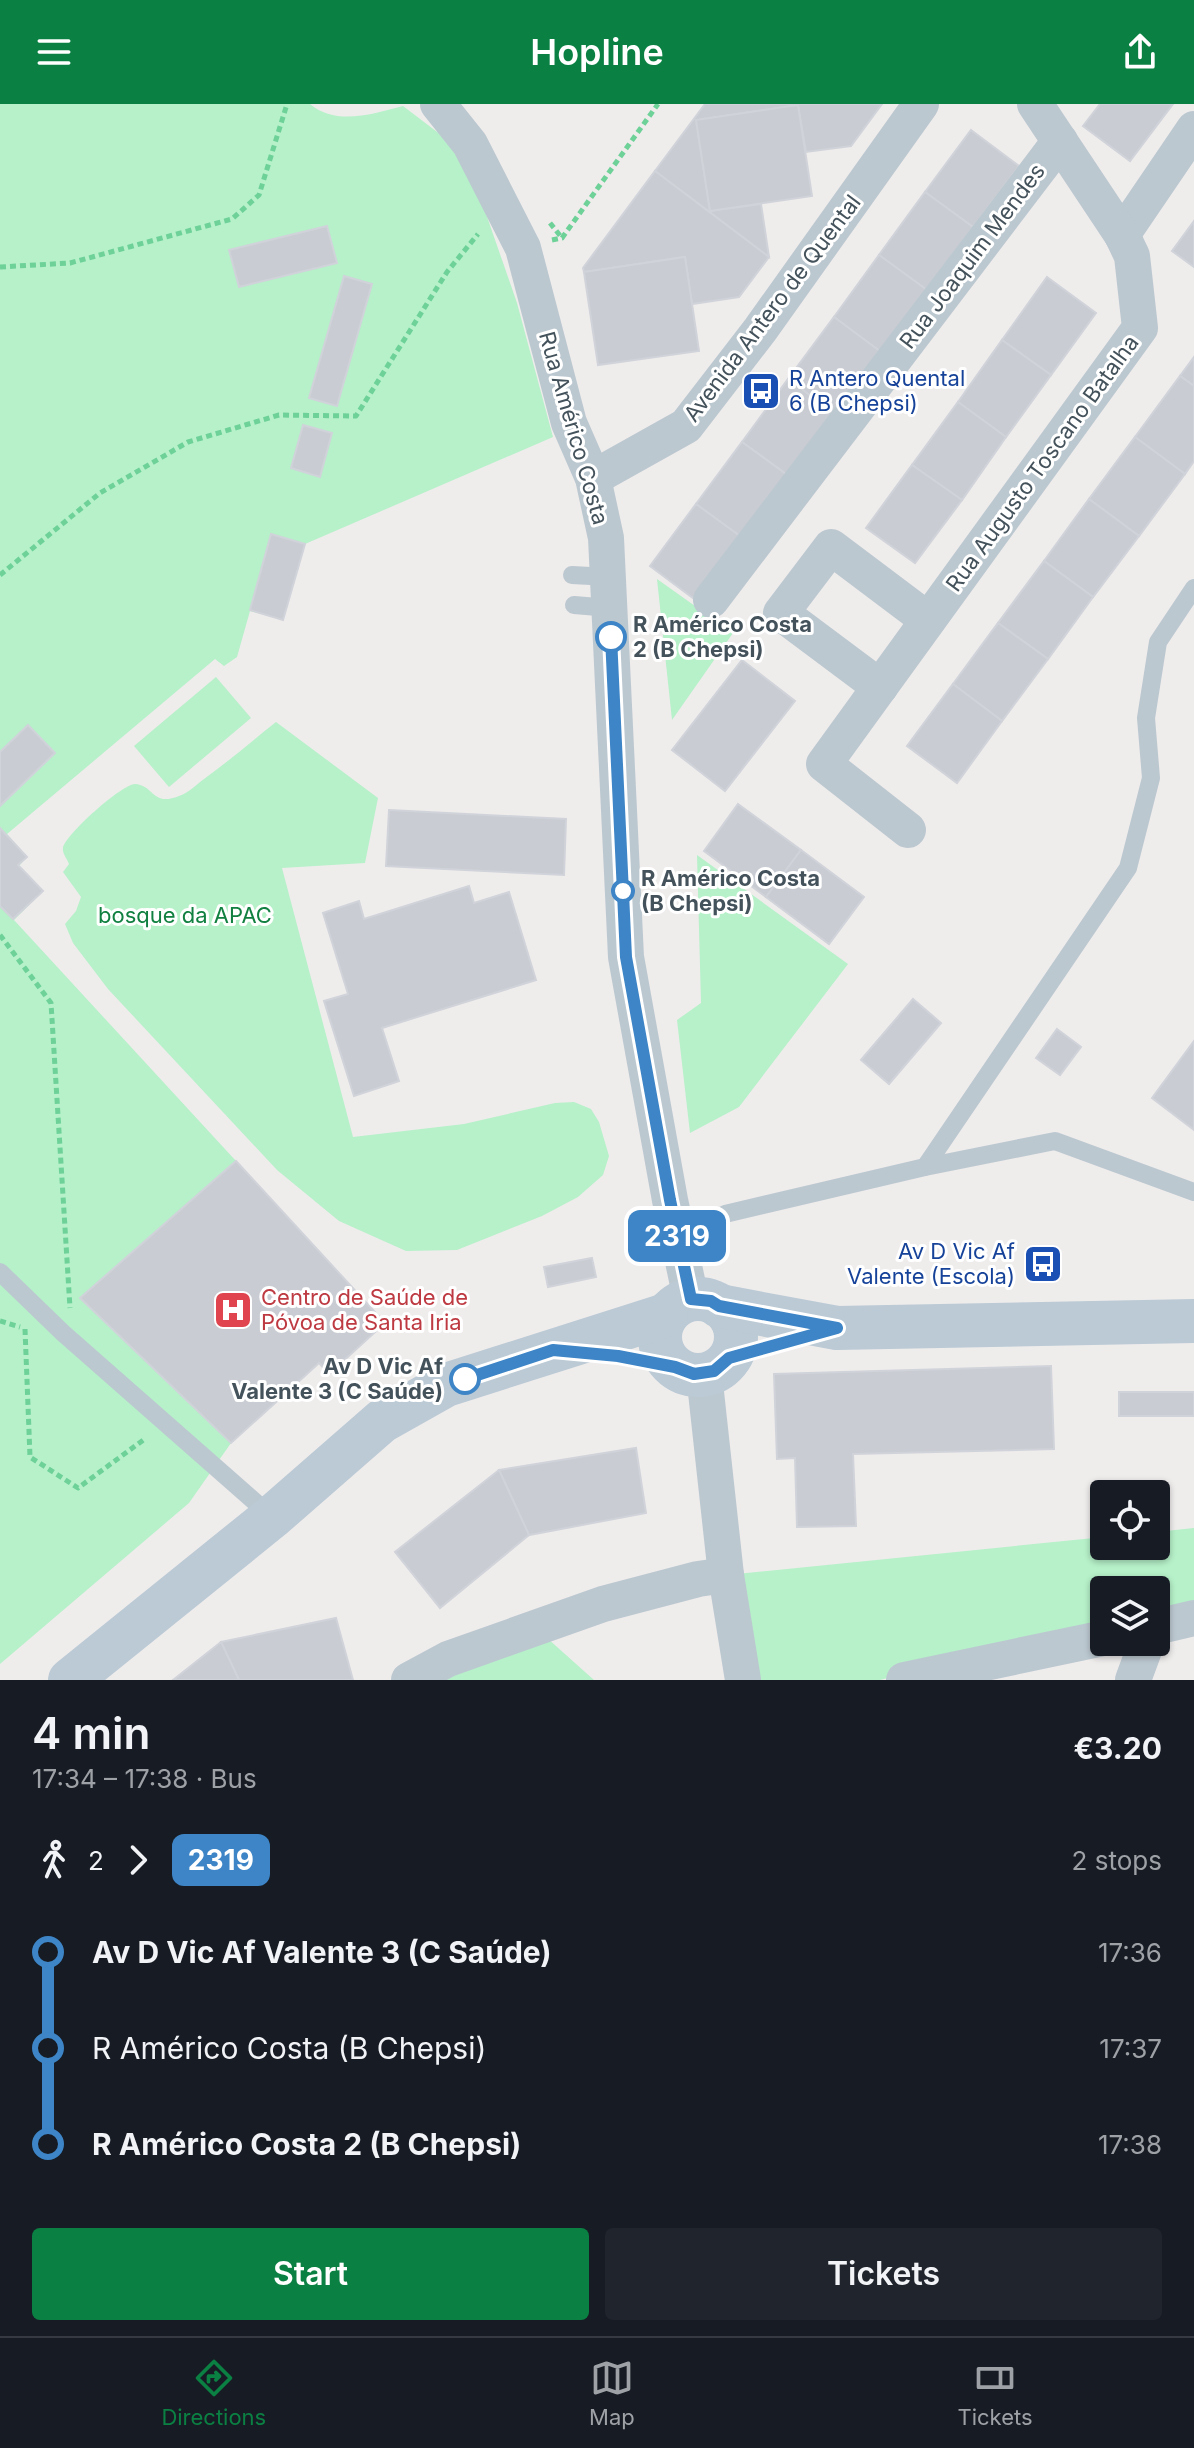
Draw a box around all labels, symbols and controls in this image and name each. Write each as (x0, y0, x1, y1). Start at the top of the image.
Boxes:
icon: menu (32, 30, 76, 74)
text: Hopline (530, 30, 664, 74)
icon: share (1118, 30, 1162, 74)
street label: Rua Joaquim Mendes (894, 158, 1050, 354)
street label: Avenida Antero de Quental (678, 189, 866, 427)
street label: Rua Américo Costa (534, 329, 614, 527)
street label: Rua Augusto Toscano Batalha (940, 330, 1144, 596)
place label: R Antero Quental 6 (B Chepsi) (789, 365, 965, 416)
bus stop icon: R Antero Quental 6 (B Chepsi) (740, 370, 782, 412)
place label: R Américo Costa 2 (B Chepsi) (633, 611, 812, 662)
marker: R Américo Costa 2 (B Chepsi) (596, 622, 626, 652)
place label: R Américo Costa (B Chepsi) (641, 865, 820, 916)
marker: R Américo Costa (B Chepsi) (612, 880, 634, 902)
park label: bosque da APAC (98, 902, 272, 928)
line badge: 2319 (621, 1210, 733, 1262)
text: 2319 (644, 1219, 710, 1253)
place label: Av D Vic Af Valente (Escola) (847, 1238, 1015, 1289)
bus stop icon: Av D Vic Af Valente (Escola) (1022, 1243, 1064, 1285)
place label: Centro de Saúde de Póvoa de Santa Iria (261, 1284, 468, 1335)
hospital icon: Centro de Saúde de Póvoa de Santa Iria (212, 1289, 254, 1331)
place label: Av D Vic Af Valente 3 (C Saúde) (231, 1353, 443, 1404)
marker: Av D Vic Af Valente 3 (C Saúde) (450, 1364, 480, 1394)
map controls (1090, 1480, 1170, 1656)
button: locate (1090, 1480, 1170, 1560)
button: layers (1090, 1576, 1170, 1656)
text: 4 min (32, 1706, 150, 1760)
text: €3.20 (1074, 1730, 1162, 1766)
text: 17:34 – 17:38 · Bus (32, 1763, 257, 1794)
icon: walk (32, 1838, 76, 1882)
icon: forward (116, 1838, 160, 1882)
text: 2319 (188, 1843, 254, 1877)
text: 2 (88, 1845, 104, 1876)
text: 2 stops (1072, 1845, 1162, 1876)
text: Av D Vic Af Valente 3 (C Saúde) (92, 1934, 552, 1970)
text: 17:36 (1098, 1937, 1162, 1968)
text: R Américo Costa (B Chepsi) (92, 2030, 486, 2066)
text: 17:37 (1099, 2033, 1162, 2064)
text: R Américo Costa 2 (B Chepsi) (92, 2126, 521, 2162)
text: 17:38 (1098, 2129, 1162, 2160)
button: Start (32, 2228, 589, 2320)
button: Tickets (605, 2228, 1162, 2320)
tab: Directions (161, 2356, 266, 2430)
tab: Map (589, 2356, 635, 2430)
tab: Tickets (958, 2356, 1033, 2430)

